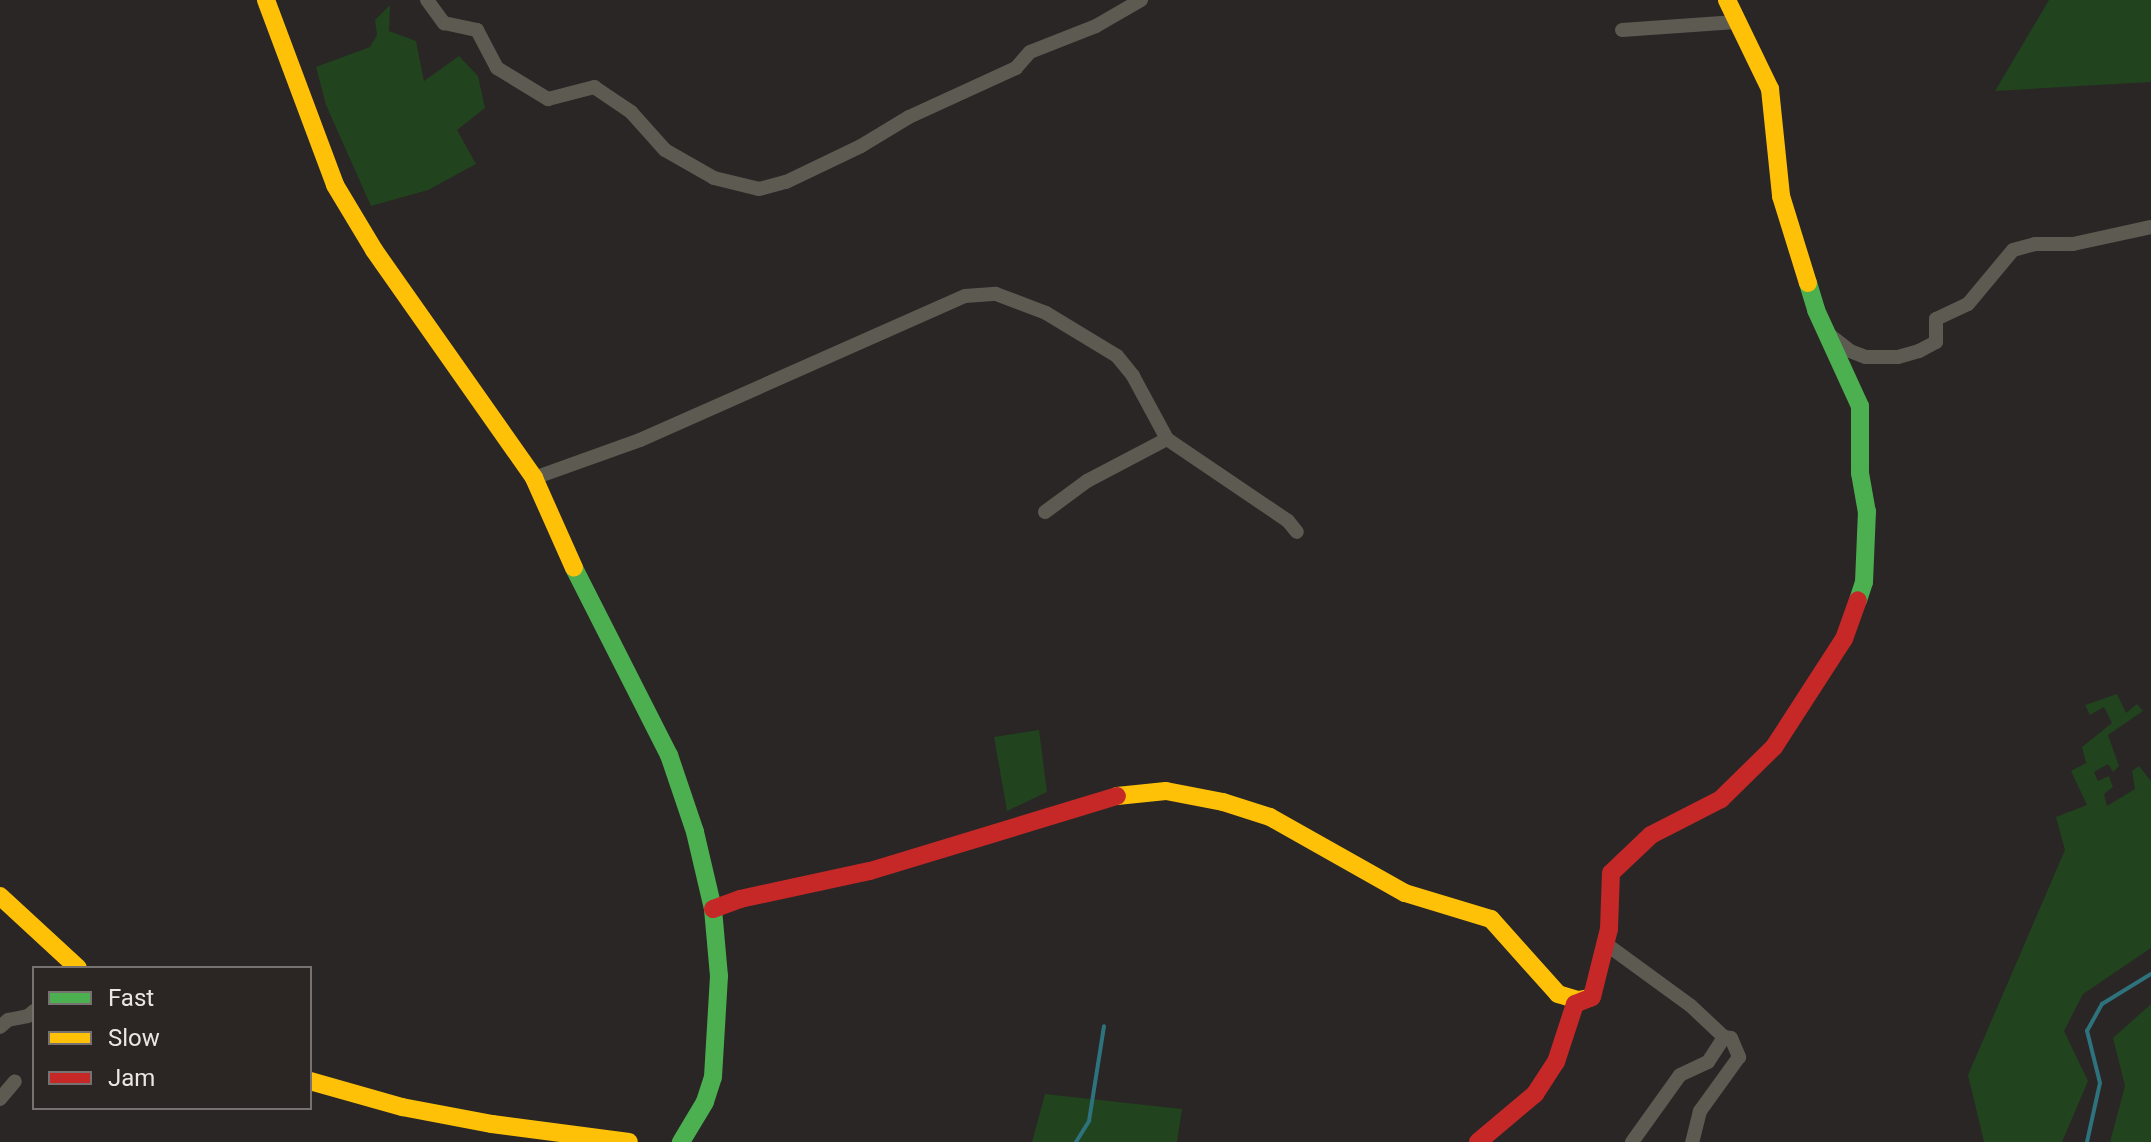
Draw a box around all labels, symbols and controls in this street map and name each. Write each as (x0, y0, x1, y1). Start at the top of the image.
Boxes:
legend (32, 966, 312, 1110)
text: Fast (108, 984, 154, 1012)
text: Slow (108, 1024, 160, 1052)
text: Jam (108, 1064, 155, 1092)

